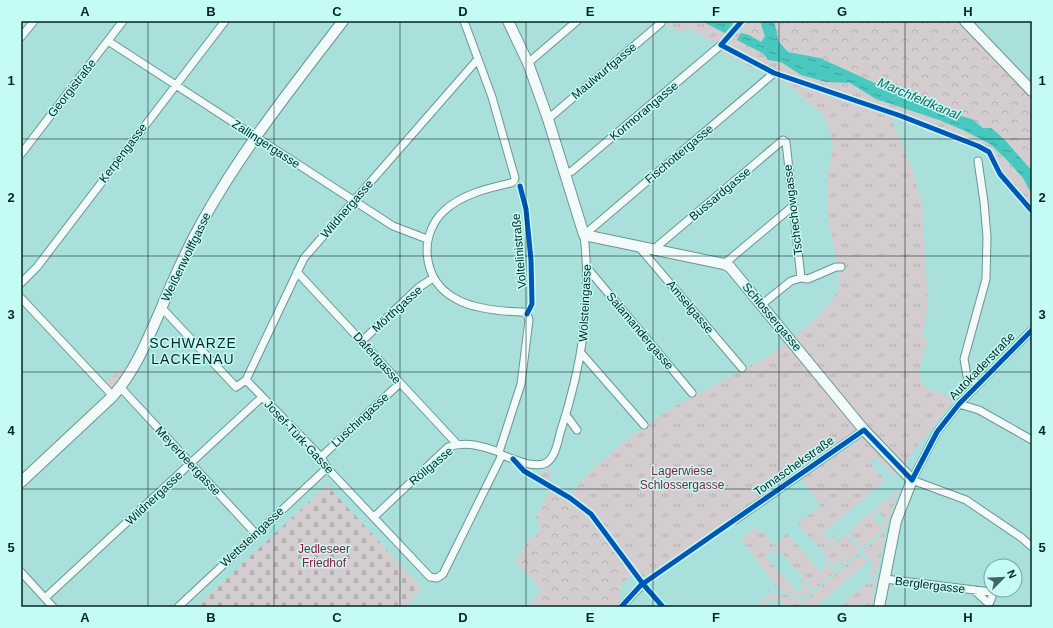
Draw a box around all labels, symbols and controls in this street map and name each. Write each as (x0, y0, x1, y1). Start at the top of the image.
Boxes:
text: A (80, 4, 90, 19)
text: B (206, 4, 216, 19)
text: C (332, 4, 342, 19)
text: D (458, 4, 468, 19)
text: E (586, 4, 595, 19)
text: F (712, 4, 720, 19)
text: G (837, 4, 847, 19)
text: H (963, 4, 973, 19)
street label: Maulwurfgasse (569, 39, 640, 102)
street label: Georgistraße (45, 56, 99, 120)
text: 1 (7, 73, 15, 88)
text: 1 (1038, 73, 1046, 88)
water label: Marchfeldkanal (875, 74, 963, 123)
street label: Kormorangasse (607, 78, 681, 144)
street label: Zallingergasse (229, 117, 303, 171)
street label: Kerpengasse (96, 120, 150, 185)
street label: Fischottergasse (642, 121, 716, 187)
street label: Tschechowgasse (780, 163, 806, 256)
street label: Bussardgasse (686, 164, 754, 224)
street label: Wildnergasse (318, 177, 376, 241)
text: 2 (7, 190, 15, 205)
text: 2 (1038, 190, 1046, 205)
street label: Weißenwolffgasse (158, 210, 214, 304)
street label: Voltelinistraße (509, 213, 529, 289)
street label: Wolsteingasse (576, 263, 594, 342)
street label: Amselgasse (664, 277, 717, 337)
street label: Schlossergasse (739, 280, 805, 354)
street label: Mörthgasse (369, 283, 425, 335)
street label: Salamandergasse (604, 289, 677, 373)
text: 3 (7, 307, 15, 322)
text: 3 (1038, 307, 1046, 322)
street label: Dafertgasse (350, 329, 404, 387)
street label: Autokaderstraße (946, 329, 1018, 403)
district label: SCHWARZE LACKENAU (149, 335, 237, 367)
street label: Luschingasse (328, 390, 392, 450)
street label: Josef-Türk-Gasse (261, 397, 337, 477)
text: 4 (7, 423, 15, 438)
text: 4 (1038, 423, 1046, 438)
street label: Meyerbeergasse (152, 424, 224, 499)
street label: Tomaschekstraße (751, 433, 837, 499)
street label: Röllgasse (406, 443, 456, 488)
park label: Lagerwiese Schlossergasse (640, 464, 725, 492)
street label: Wildnergasse (123, 468, 186, 528)
street label: Wettsteingasse (217, 504, 287, 570)
text: 5 (7, 540, 15, 555)
text: 5 (1038, 540, 1046, 555)
park label: Jedleseer Friedhof (298, 542, 350, 570)
north arrow (983, 558, 1023, 598)
text: N (1005, 568, 1019, 580)
street label: Berglergasse (894, 574, 966, 596)
text: A (80, 610, 90, 625)
text: B (206, 610, 216, 625)
text: C (332, 610, 342, 625)
text: D (458, 610, 468, 625)
text: E (586, 610, 595, 625)
text: F (712, 610, 720, 625)
text: G (837, 610, 847, 625)
text: H (963, 610, 973, 625)

